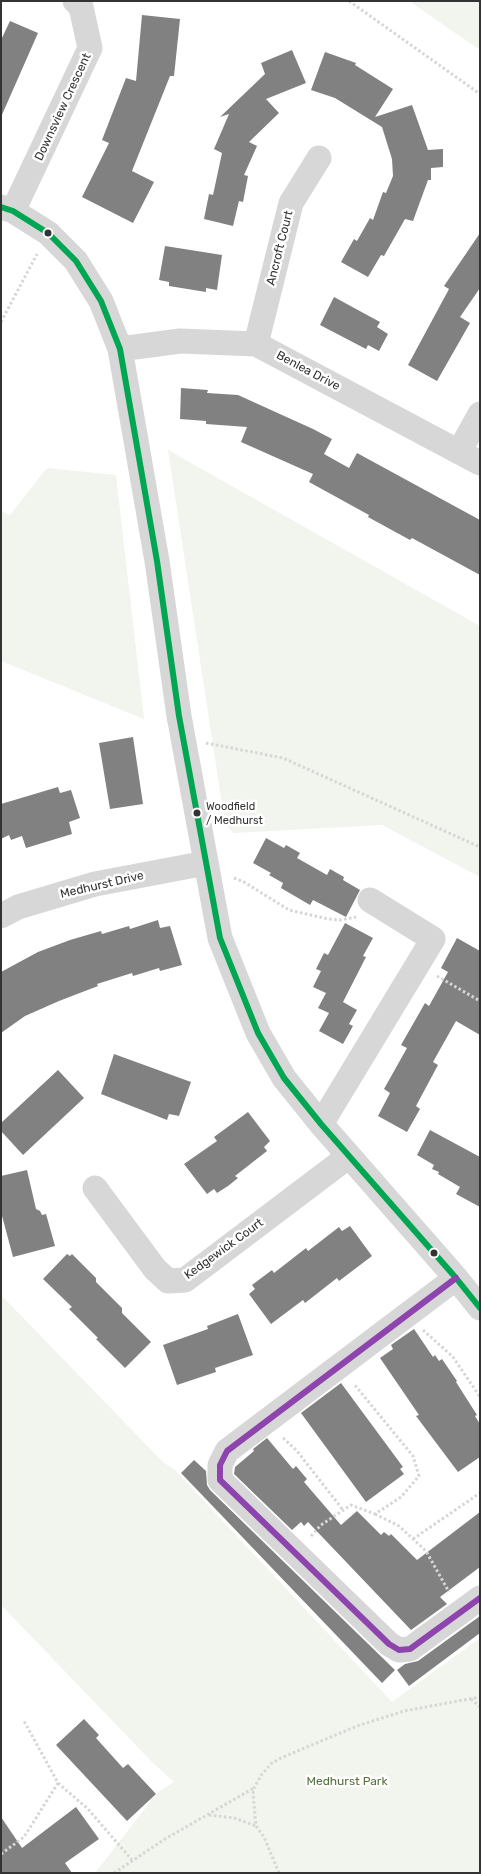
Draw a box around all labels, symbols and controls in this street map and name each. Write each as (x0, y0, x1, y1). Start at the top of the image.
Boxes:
street label: Downsview Crescent (32, 51, 94, 163)
street label: Ancroft Court (264, 209, 296, 287)
unlabelled marker (43, 228, 53, 238)
street label: Benlea Drive (274, 348, 342, 394)
place label: Woodfield / Medhurst (206, 800, 263, 826)
marker: Woodfield / Medhurst (192, 808, 202, 818)
street label: Medhurst Drive (59, 868, 145, 902)
street label: Kedgewick Court (182, 1216, 266, 1282)
unlabelled marker (429, 1248, 439, 1258)
park label: Medhurst Park (306, 1775, 388, 1789)

